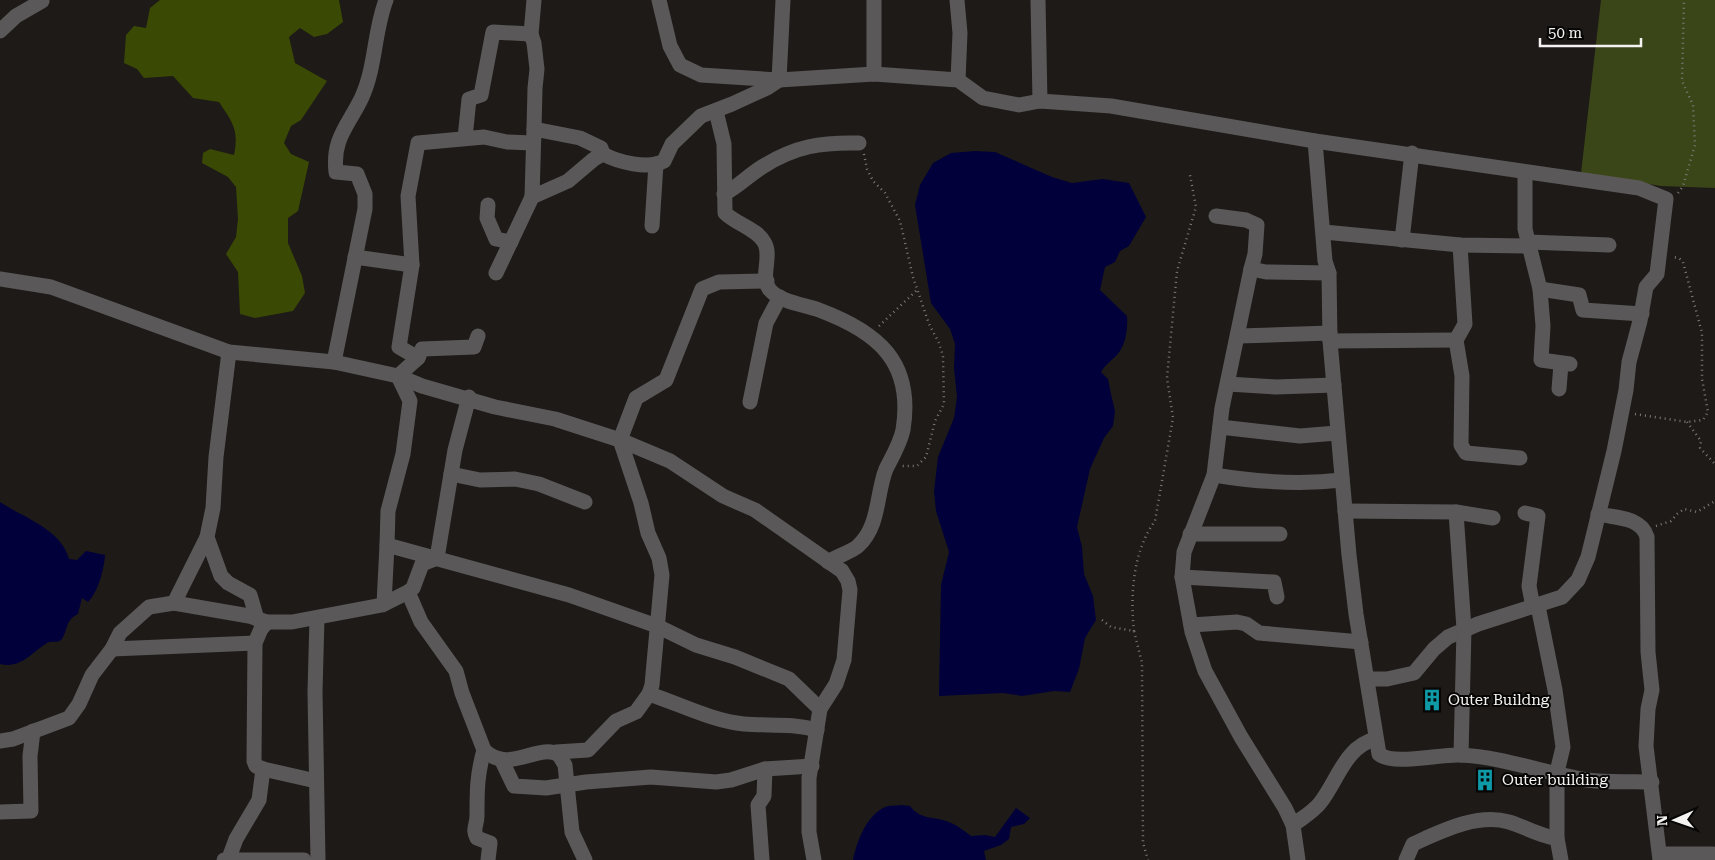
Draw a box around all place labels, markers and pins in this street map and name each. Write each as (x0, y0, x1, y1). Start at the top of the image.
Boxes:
building icon: Outer Buildng (1419, 687, 1445, 713)
place label: Outer Buildng (1448, 691, 1550, 709)
building icon: Outer building (1472, 767, 1498, 793)
place label: Outer building (1502, 771, 1608, 789)

